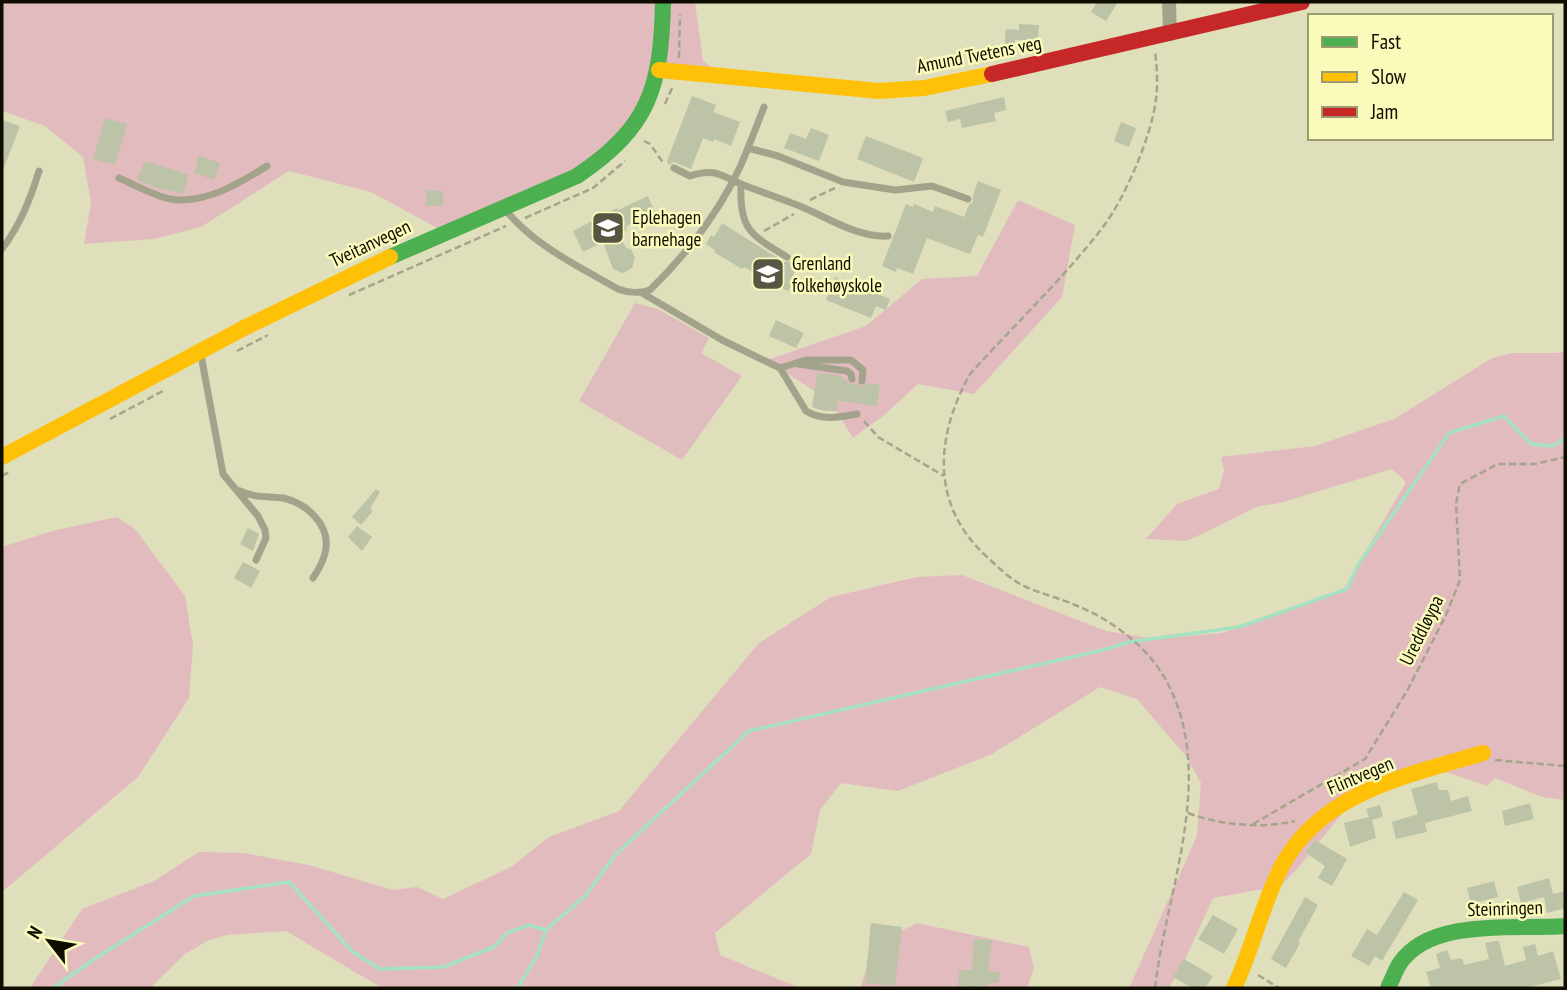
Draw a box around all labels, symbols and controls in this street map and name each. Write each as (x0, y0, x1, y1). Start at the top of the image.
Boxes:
legend (1308, 14, 1553, 140)
text: Fast (1371, 28, 1401, 55)
street label: Amund Tvetens veg (915, 30, 1043, 78)
text: Slow (1371, 63, 1407, 90)
text: Jam (1370, 98, 1398, 125)
place label: Eplehagen barnehage (632, 205, 701, 251)
school or university icon: Eplehagen barnehage (589, 209, 627, 247)
street label: Tveitanvegen (326, 214, 414, 272)
place label: Grenland folkehøyskole (792, 251, 882, 297)
school or university icon: Grenland folkehøyskole (749, 255, 787, 293)
street label: Ureddløypa (1394, 591, 1448, 669)
street label: Flintvegen (1323, 750, 1397, 800)
street label: Steinringen (1467, 895, 1543, 921)
north arrow (14, 906, 84, 976)
text: N (21, 922, 47, 943)

